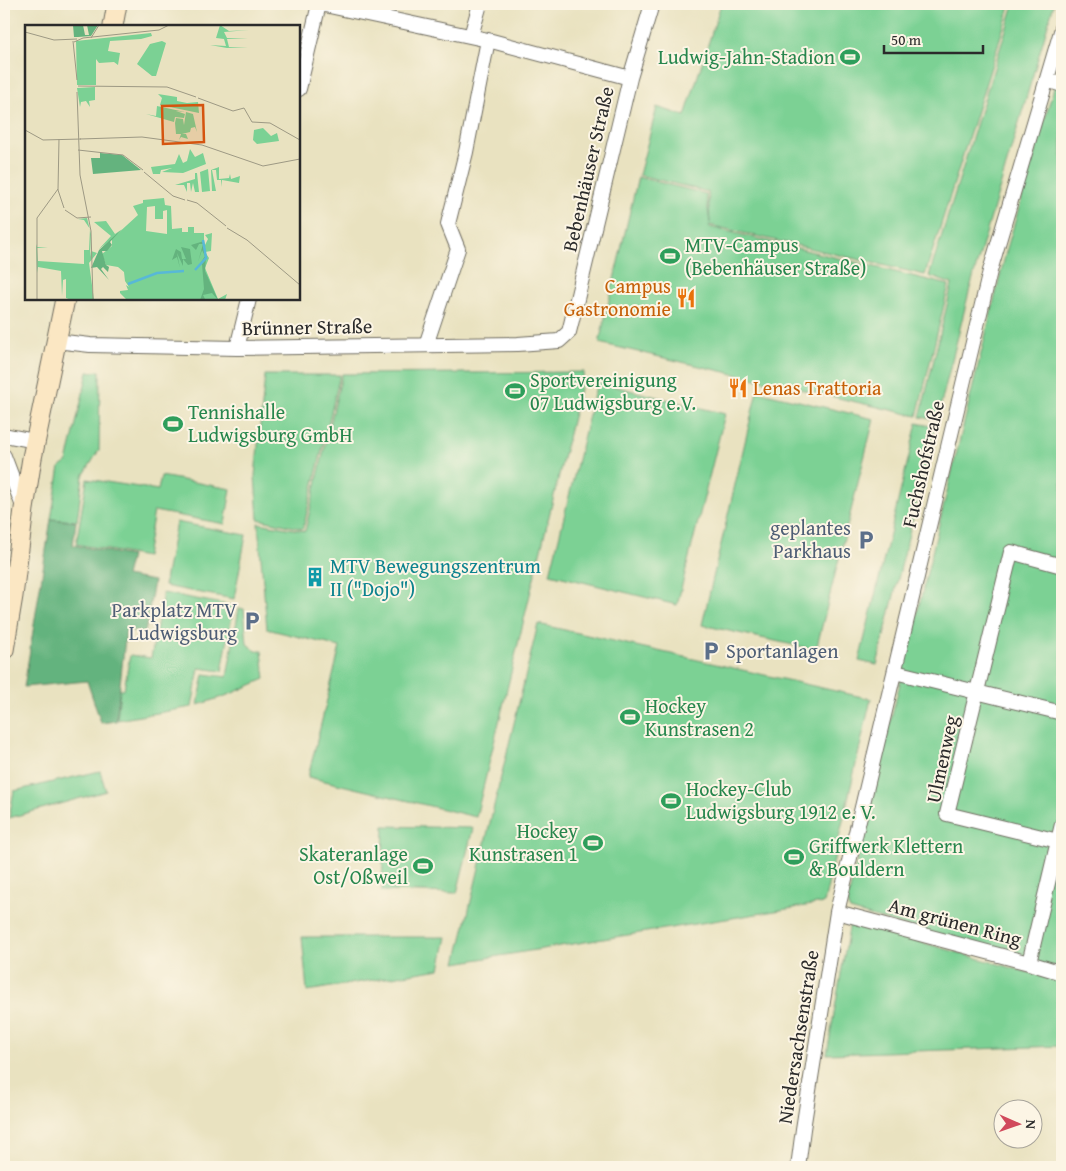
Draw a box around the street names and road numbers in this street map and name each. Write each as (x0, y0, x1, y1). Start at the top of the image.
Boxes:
street label: Bebenhäuser Straße (554, 83, 621, 254)
street label: Brünner Straße (242, 311, 372, 342)
street label: Fuchshofstraße (894, 397, 951, 530)
street label: Ulmenweg (918, 712, 965, 805)
street label: Am grünen Ring (885, 890, 1025, 953)
street label: Niedersachsenstraße (769, 948, 826, 1126)

